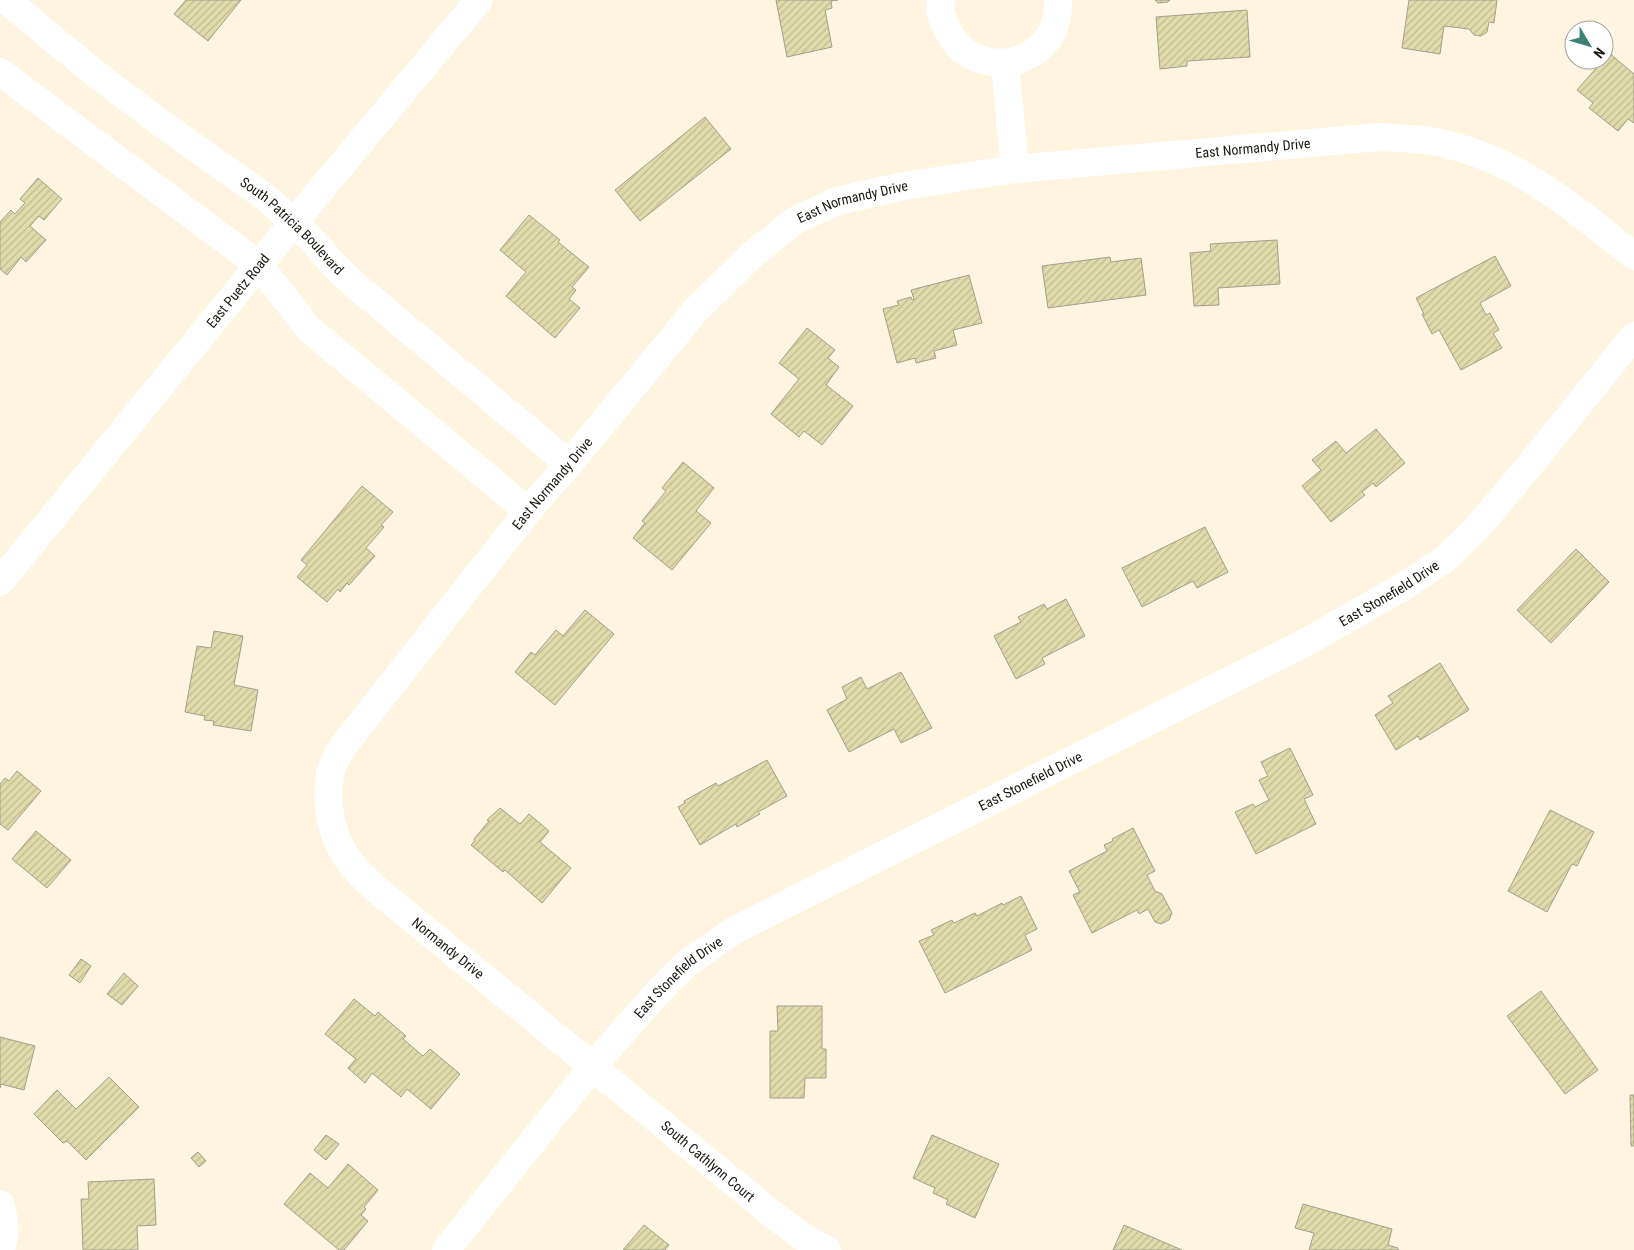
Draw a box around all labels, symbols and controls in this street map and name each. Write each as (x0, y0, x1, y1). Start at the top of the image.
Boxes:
north arrow (1564, 20, 1614, 70)
text: N (1590, 45, 1608, 61)
street label: East Normandy Drive (1195, 135, 1312, 161)
street label: South Patricia Boulevard (237, 174, 347, 278)
street label: East Normandy Drive (795, 177, 909, 226)
street label: East Puetz Road (203, 251, 273, 331)
street label: East Normandy Drive (509, 434, 596, 533)
street label: East Stonefield Drive (1336, 557, 1442, 630)
street label: East Stonefield Drive (976, 748, 1085, 814)
street label: Normandy Drive (409, 914, 488, 982)
street label: East Stonefield Drive (631, 933, 726, 1021)
street label: South Cathlynn Court (658, 1117, 758, 1205)

